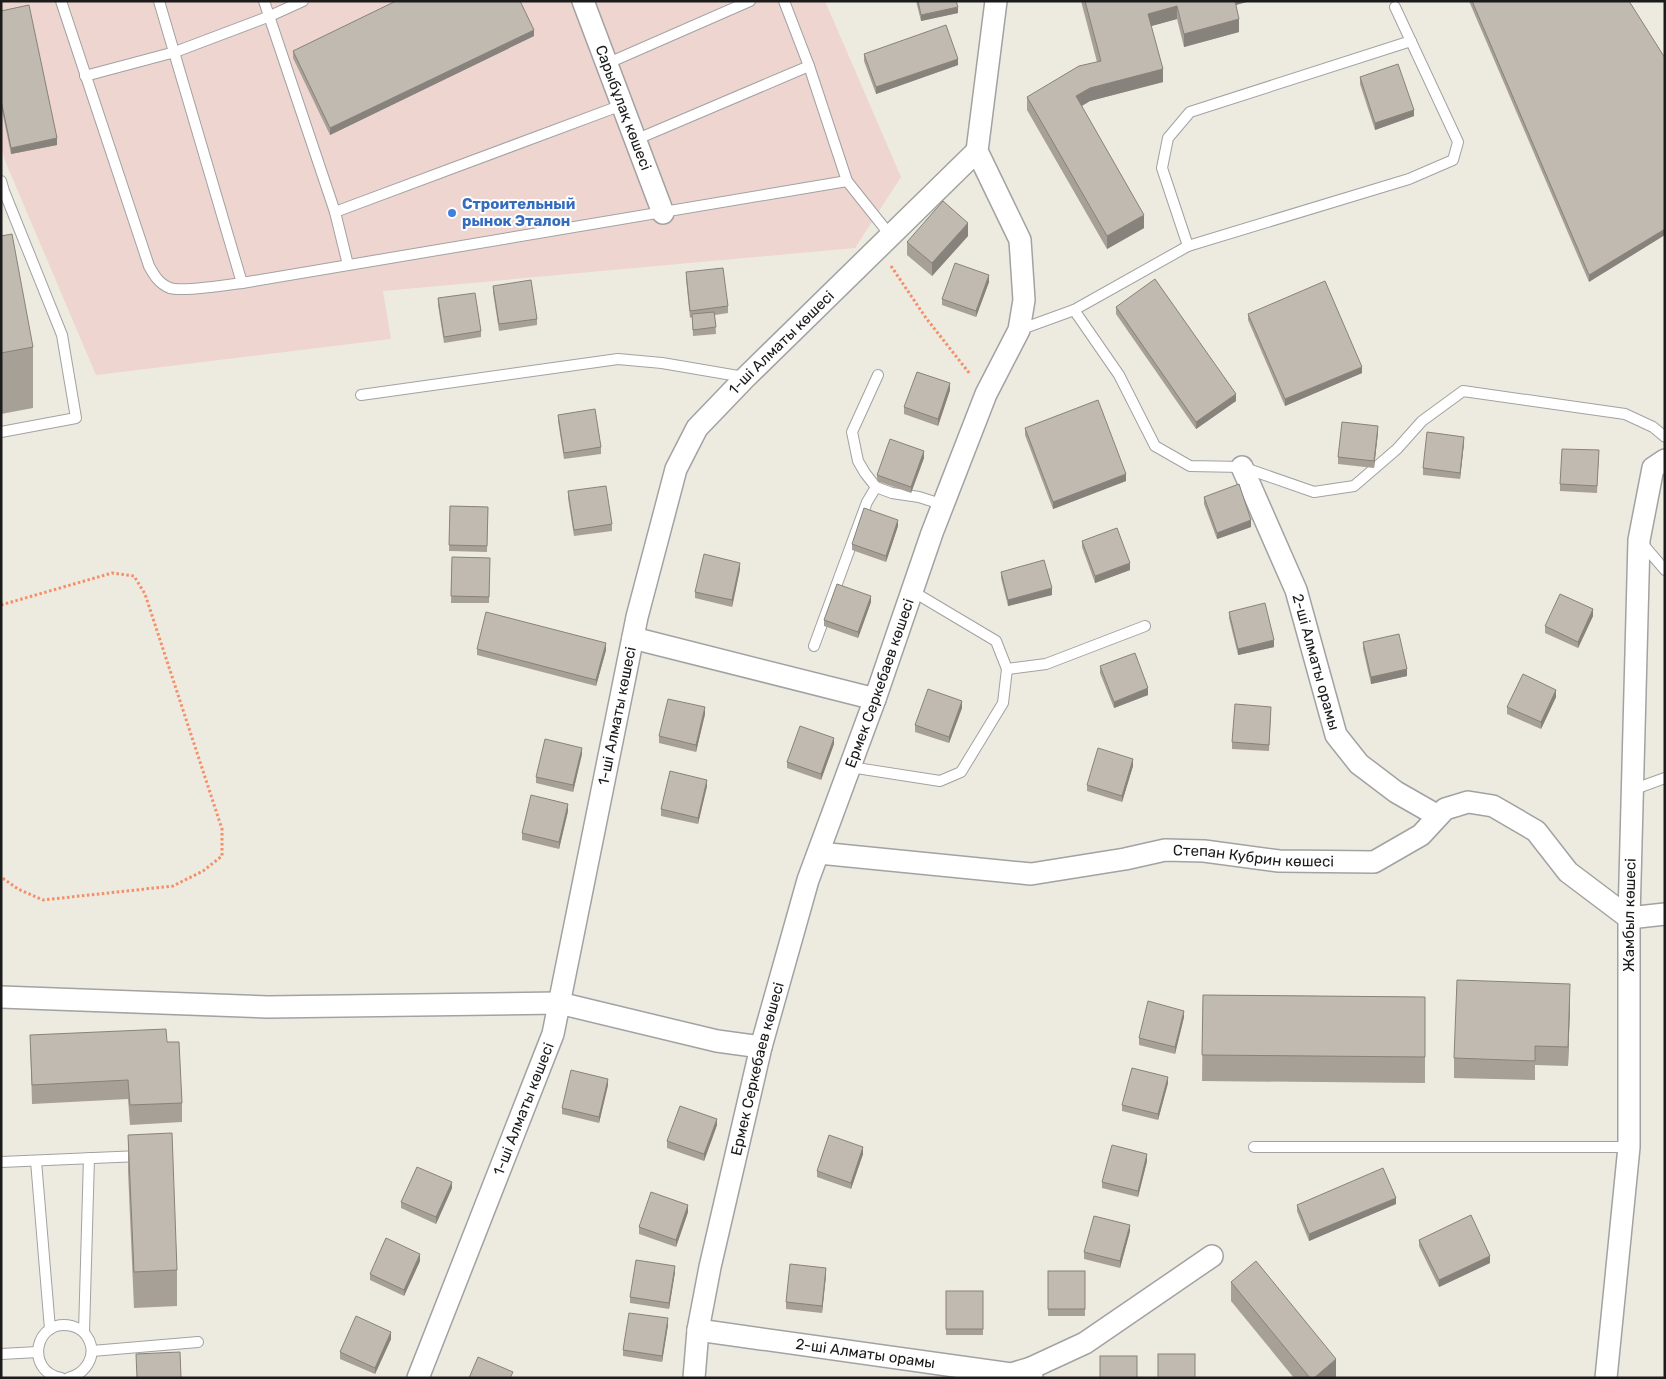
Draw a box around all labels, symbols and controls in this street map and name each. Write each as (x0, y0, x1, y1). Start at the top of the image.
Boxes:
street label: Сарыбұлақ көшесі (591, 43, 655, 173)
place label: Строительный рынок Эталон (462, 195, 575, 230)
marker: Строительный рынок Эталон (446, 207, 458, 219)
street label: 1-ші Алматы көшесі (725, 287, 838, 399)
street label: 2-ші Алматы орамы (1288, 592, 1343, 732)
street label: Ермек Серкебаев көшесі (841, 596, 918, 770)
street label: 1-ші Алматы көшесі (594, 645, 640, 787)
street label: Степан Кубрин көшесі (1173, 841, 1334, 871)
street label: Жамбыл көшесі (1620, 858, 1640, 972)
street label: Ермек Серкебаев көшесі (727, 980, 788, 1157)
street label: 1-ші Алматы көшесі (489, 1040, 558, 1178)
street label: 2-ші Алматы орамы (794, 1335, 936, 1372)

